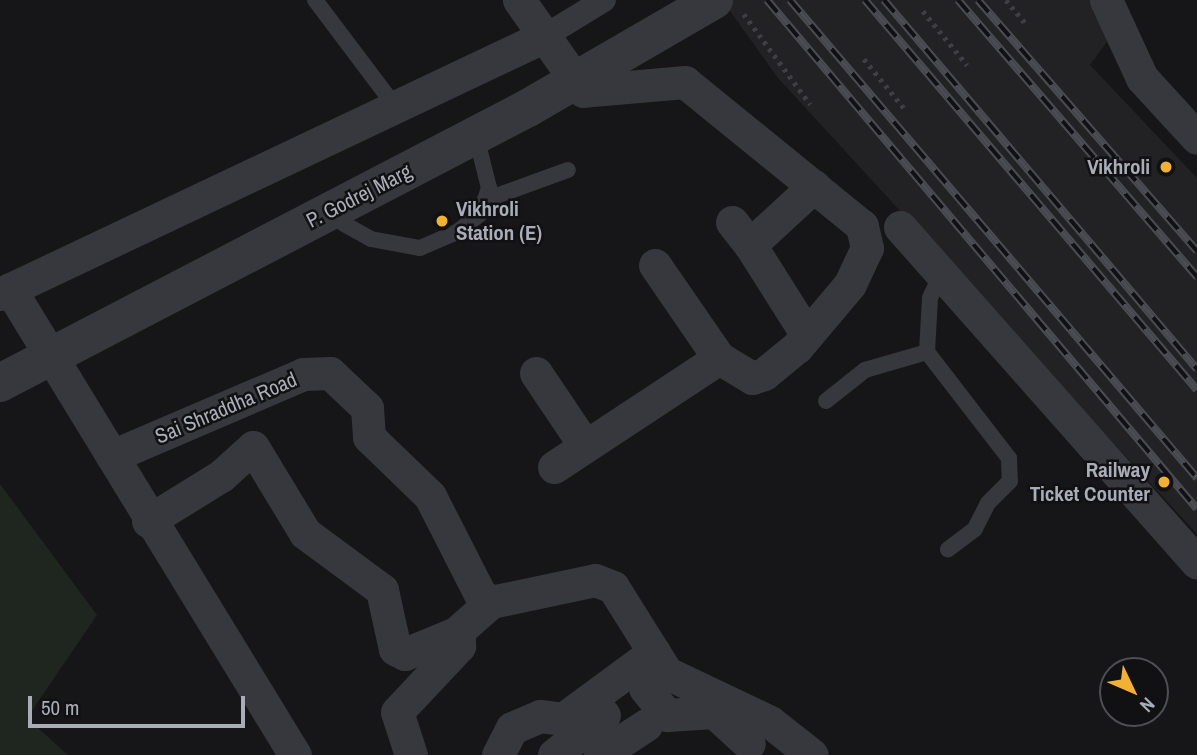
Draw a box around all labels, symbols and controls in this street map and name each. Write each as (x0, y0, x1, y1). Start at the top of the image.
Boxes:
place label: Vikhroli (1087, 154, 1150, 180)
marker: Vikhroli (1156, 157, 1176, 177)
street label: P. Godrej Marg (302, 159, 416, 233)
place label: Vikhroli Station (E) (456, 196, 542, 246)
marker: Vikhroli Station (E) (434, 213, 450, 229)
street label: Sai Shraddha Road (151, 367, 301, 449)
place label: Railway Ticket Counter (1030, 457, 1150, 507)
marker: Railway Ticket Counter (1156, 474, 1172, 490)
north arrow (1099, 657, 1169, 727)
scale bar (32, 682, 248, 726)
text: N (1134, 692, 1161, 718)
text: 50 m (41, 693, 79, 722)

